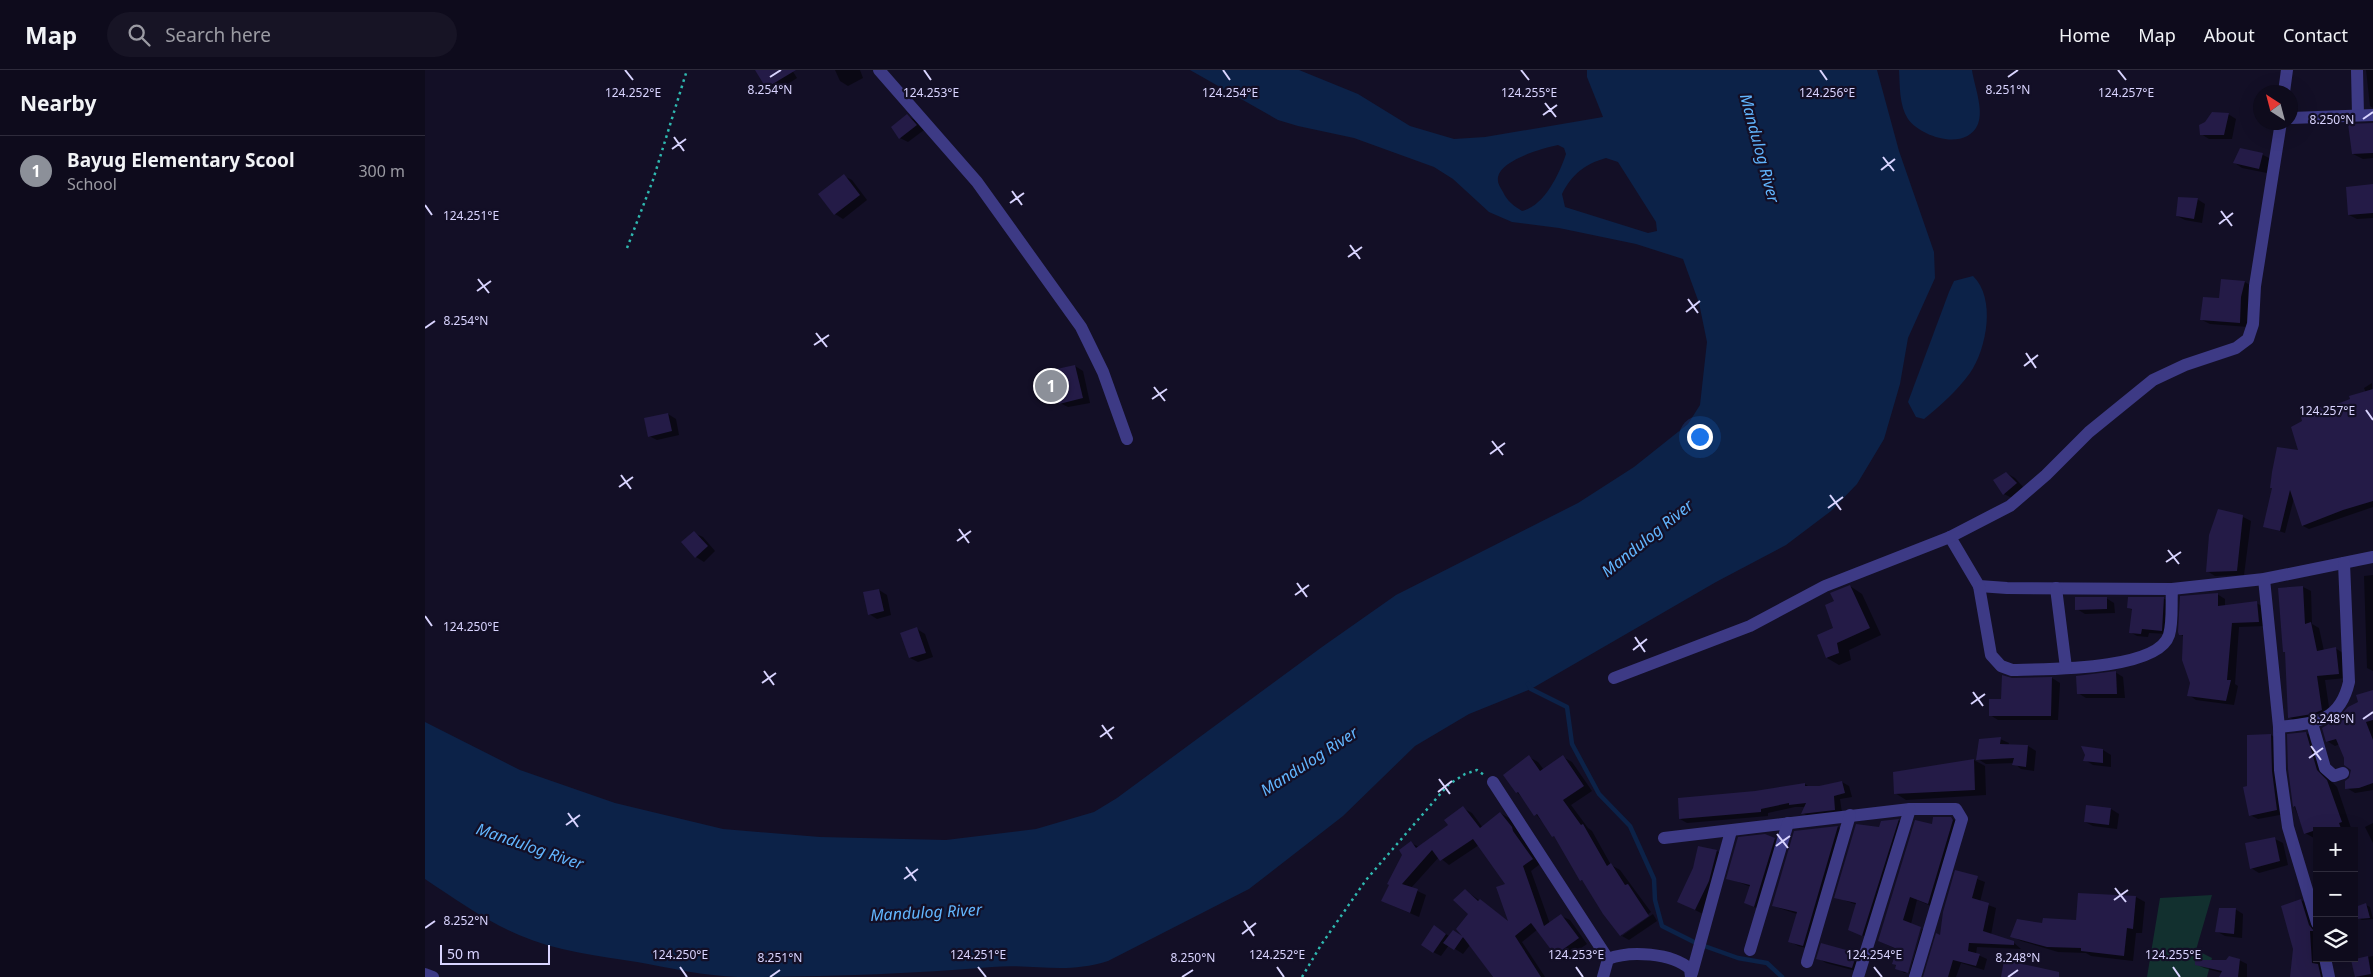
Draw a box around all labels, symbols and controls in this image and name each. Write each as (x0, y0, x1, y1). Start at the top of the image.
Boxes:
search box (107, 12, 457, 57)
text: Map (25, 18, 77, 51)
icon: search (125, 21, 153, 49)
text: Search here (165, 22, 271, 48)
text: Home (2059, 23, 2110, 47)
text: Map (2138, 23, 2176, 47)
text: About (2204, 23, 2255, 47)
text: Contact (2283, 23, 2348, 47)
text: 8.254°N (748, 81, 792, 98)
text: 8.251°N (1986, 81, 2030, 98)
text: 124.252°E (605, 84, 661, 101)
text: 124.253°E (903, 84, 959, 101)
text: 124.254°E (1202, 84, 1258, 101)
text: 124.255°E (1501, 84, 1557, 101)
text: 124.256°E (1799, 84, 1855, 101)
text: 124.257°E (2098, 84, 2154, 101)
north arrow (2253, 85, 2298, 130)
text: Nearby (20, 89, 96, 117)
water label: Mandulog River (1735, 91, 1785, 206)
text: 8.250°N (2310, 111, 2354, 128)
text: Bayug Elementary Scool (67, 147, 295, 173)
text: 1 (31, 160, 41, 182)
text: 300 m (358, 160, 405, 182)
text: School (67, 173, 117, 195)
text: 124.251°E (443, 207, 499, 224)
text: 8.254°N (444, 312, 488, 329)
pin: 1 (1035, 367, 1067, 405)
text: 124.257°E (2299, 402, 2355, 419)
your location (1687, 424, 1713, 450)
water label: Mandulog River (1597, 494, 1698, 582)
text: 124.250°E (443, 618, 499, 635)
text: 8.248°N (2310, 710, 2354, 727)
water label: Mandulog River (1256, 721, 1362, 801)
water label: Mandulog River (473, 817, 587, 875)
map controls (2313, 827, 2358, 962)
button: + (2313, 827, 2358, 872)
button: − (2313, 872, 2358, 917)
water label: Mandulog River (869, 898, 983, 926)
text: 8.252°N (444, 912, 488, 929)
button: layers (2313, 917, 2358, 962)
scale bar (440, 942, 550, 965)
text: 50 m (447, 944, 480, 963)
text: 124.250°E (652, 946, 708, 963)
text: 124.251°E (950, 946, 1006, 963)
text: 124.252°E (1249, 946, 1305, 963)
text: 124.253°E (1548, 946, 1604, 963)
text: 124.254°E (1846, 946, 1902, 963)
text: 124.255°E (2145, 946, 2201, 963)
text: 8.251°N (758, 949, 802, 966)
text: 8.250°N (1171, 949, 1215, 966)
text: 8.248°N (1996, 949, 2040, 966)

